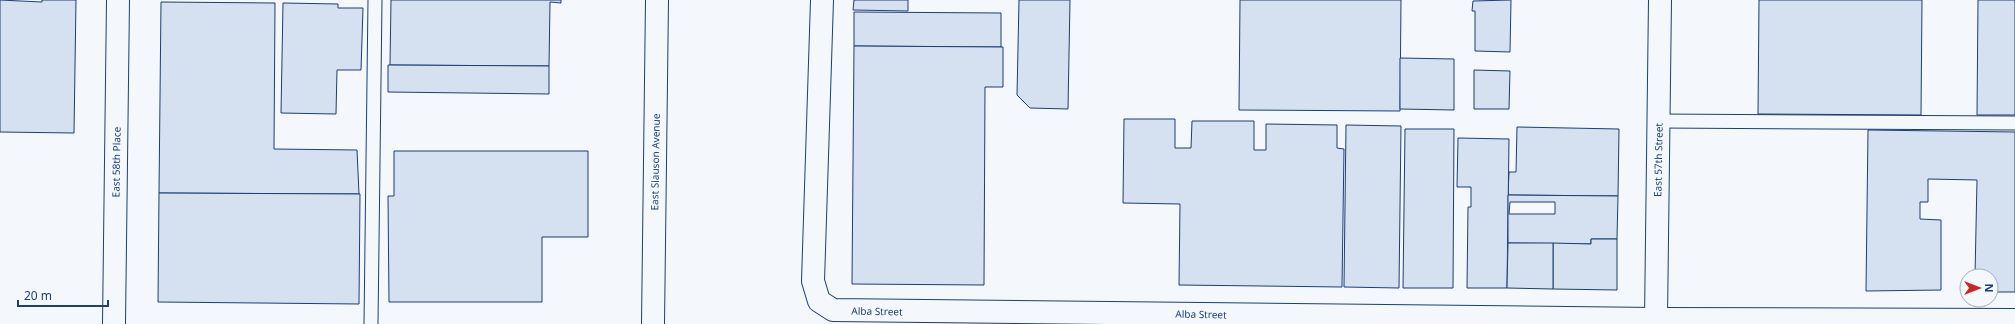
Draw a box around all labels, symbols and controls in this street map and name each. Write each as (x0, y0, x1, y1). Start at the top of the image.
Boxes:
street label: East Slauson Avenue (647, 113, 663, 210)
street label: East 57th Street (1650, 123, 1666, 197)
street label: East 58th Place (108, 126, 124, 197)
north arrow (1959, 268, 1999, 308)
scale bar (18, 282, 108, 308)
text: N (1982, 284, 1997, 292)
text: 20 m (24, 287, 52, 304)
street label: Alba Street (851, 304, 903, 318)
street label: Alba Street (1175, 307, 1227, 321)

